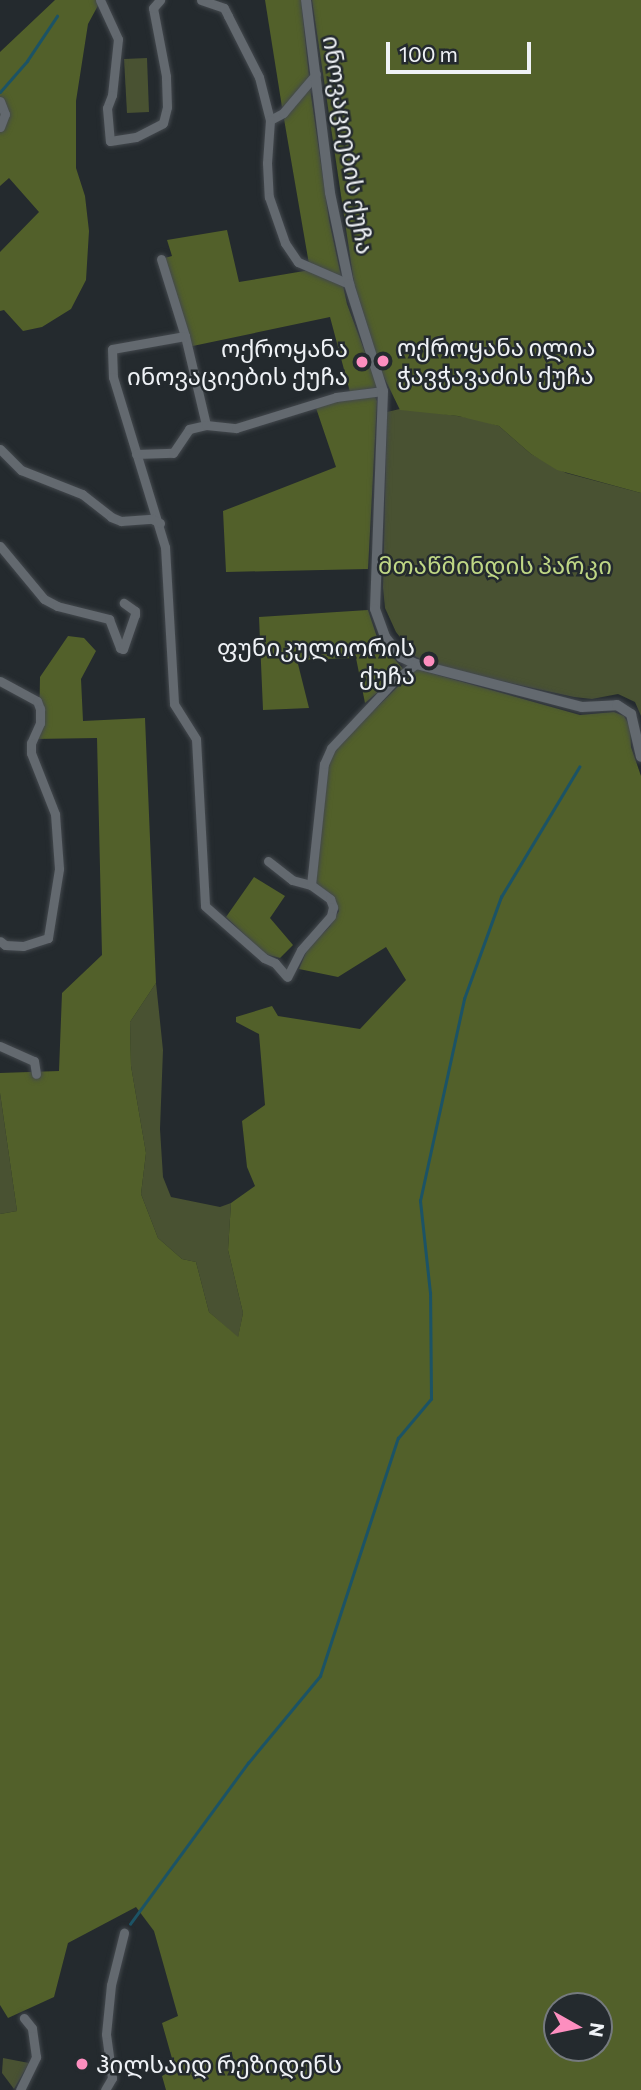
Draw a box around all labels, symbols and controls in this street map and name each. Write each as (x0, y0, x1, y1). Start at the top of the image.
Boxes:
scale bar (389, 28, 534, 72)
street label: ინოვაციების ქუჩა (317, 34, 381, 256)
text: 100 m (399, 41, 458, 66)
place label: ოქროყანა ილია ჭავჭავაძის ქუჩა (397, 333, 595, 389)
place label: ოქროყანა ინოვაციების ქუჩა (127, 334, 348, 390)
marker: ოქროყანა ილია ჭავჭავაძის ქუჩა (375, 353, 391, 369)
marker: ოქროყანა ინოვაციების ქუჩა (354, 354, 370, 370)
park label: მთაწმინდის პარკი (378, 551, 612, 579)
place label: ფუნიკულიორის ქუჩა (217, 633, 415, 689)
marker: ფუნიკულიორის ქუჩა (421, 653, 437, 669)
north arrow (543, 1992, 613, 2062)
text: N (585, 2021, 610, 2039)
place label: ჰილსაიდ რეზიდენს (96, 2050, 342, 2078)
marker: ჰილსაიდ რეზიდენს (74, 2056, 90, 2072)

